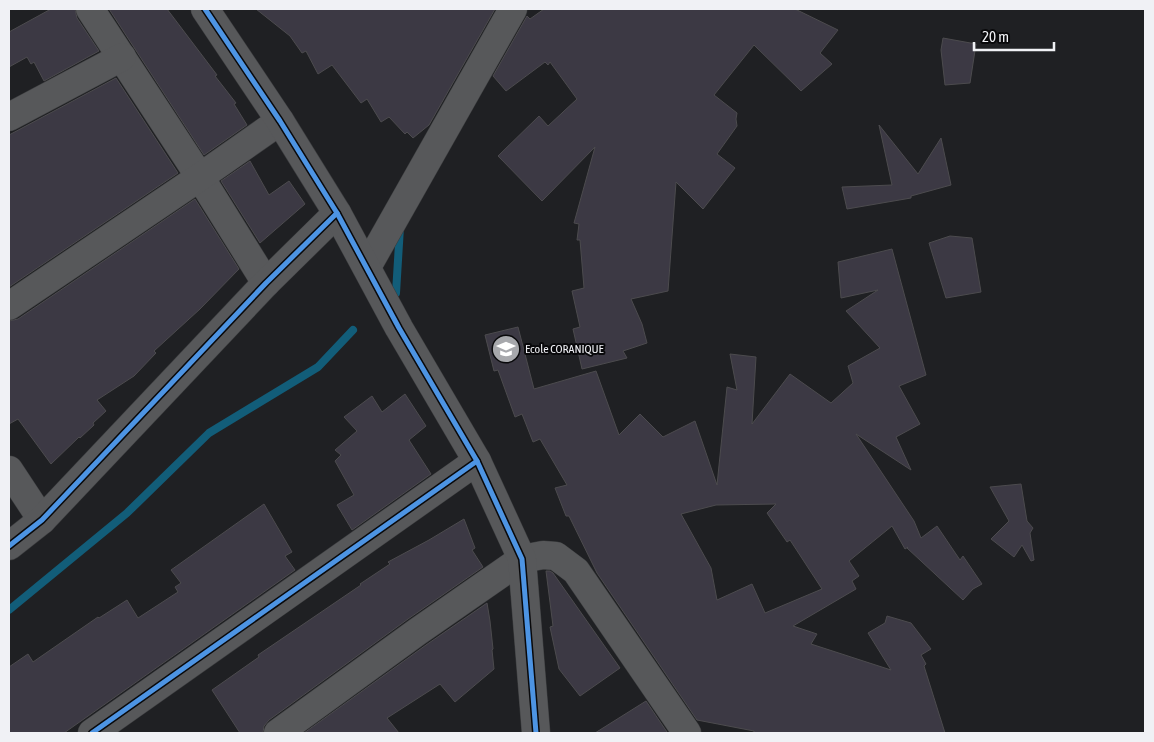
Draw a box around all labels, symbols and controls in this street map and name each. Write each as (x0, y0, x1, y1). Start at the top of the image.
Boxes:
scale bar (974, 20, 1054, 52)
text: 20 m (982, 28, 1009, 45)
school or university icon: Ecole CORANIQUE (491, 334, 521, 364)
place label: Ecole CORANIQUE (525, 342, 604, 356)

